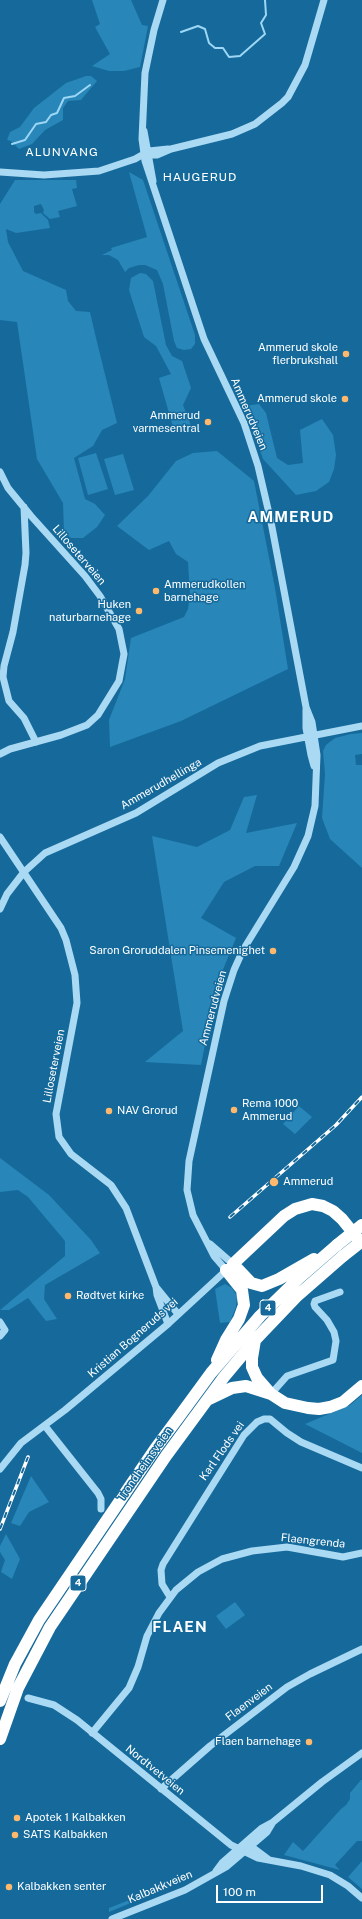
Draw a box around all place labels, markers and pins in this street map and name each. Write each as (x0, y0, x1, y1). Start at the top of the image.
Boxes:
place label: Ammerud skole flerbrukshall (258, 341, 338, 367)
marker: Ammerud skole flerbrukshall (341, 349, 351, 359)
place label: Ammerud skole (257, 392, 337, 406)
marker: Ammerud skole (340, 394, 350, 404)
place label: Ammerud varmesentral (133, 409, 200, 435)
marker: Ammerud varmesentral (203, 417, 213, 427)
place label: Ammerudkollen barnehage (164, 578, 245, 604)
marker: Ammerudkollen barnehage (151, 586, 161, 596)
place label: Huken naturbarnehage (49, 598, 131, 624)
marker: Huken naturbarnehage (134, 606, 144, 616)
place label: Saron Groruddalen Pinsemenighet (89, 944, 265, 958)
marker: Saron Groruddalen Pinsemenighet (268, 946, 278, 956)
place label: Rema 1000 Ammerud (242, 1097, 298, 1123)
place label: NAV Grorud (117, 1104, 178, 1118)
marker: Rema 1000 Ammerud (229, 1105, 239, 1115)
marker: NAV Grorud (104, 1106, 114, 1116)
place label: Ammerud (283, 1175, 333, 1189)
marker: Ammerud (268, 1176, 280, 1188)
place label: Rødtvet kirke (76, 1289, 144, 1303)
marker: Rødtvet kirke (63, 1291, 73, 1301)
place label: Flaen barnehage (215, 1735, 301, 1749)
marker: Flaen barnehage (304, 1737, 314, 1747)
place label: Apotek 1 Kalbakken (25, 1811, 126, 1825)
marker: Apotek 1 Kalbakken (12, 1813, 22, 1823)
place label: SATS Kalbakken (23, 1828, 108, 1842)
marker: SATS Kalbakken (10, 1830, 20, 1840)
place label: Kalbakken senter (17, 1880, 106, 1894)
marker: Kalbakken senter (4, 1882, 14, 1892)

